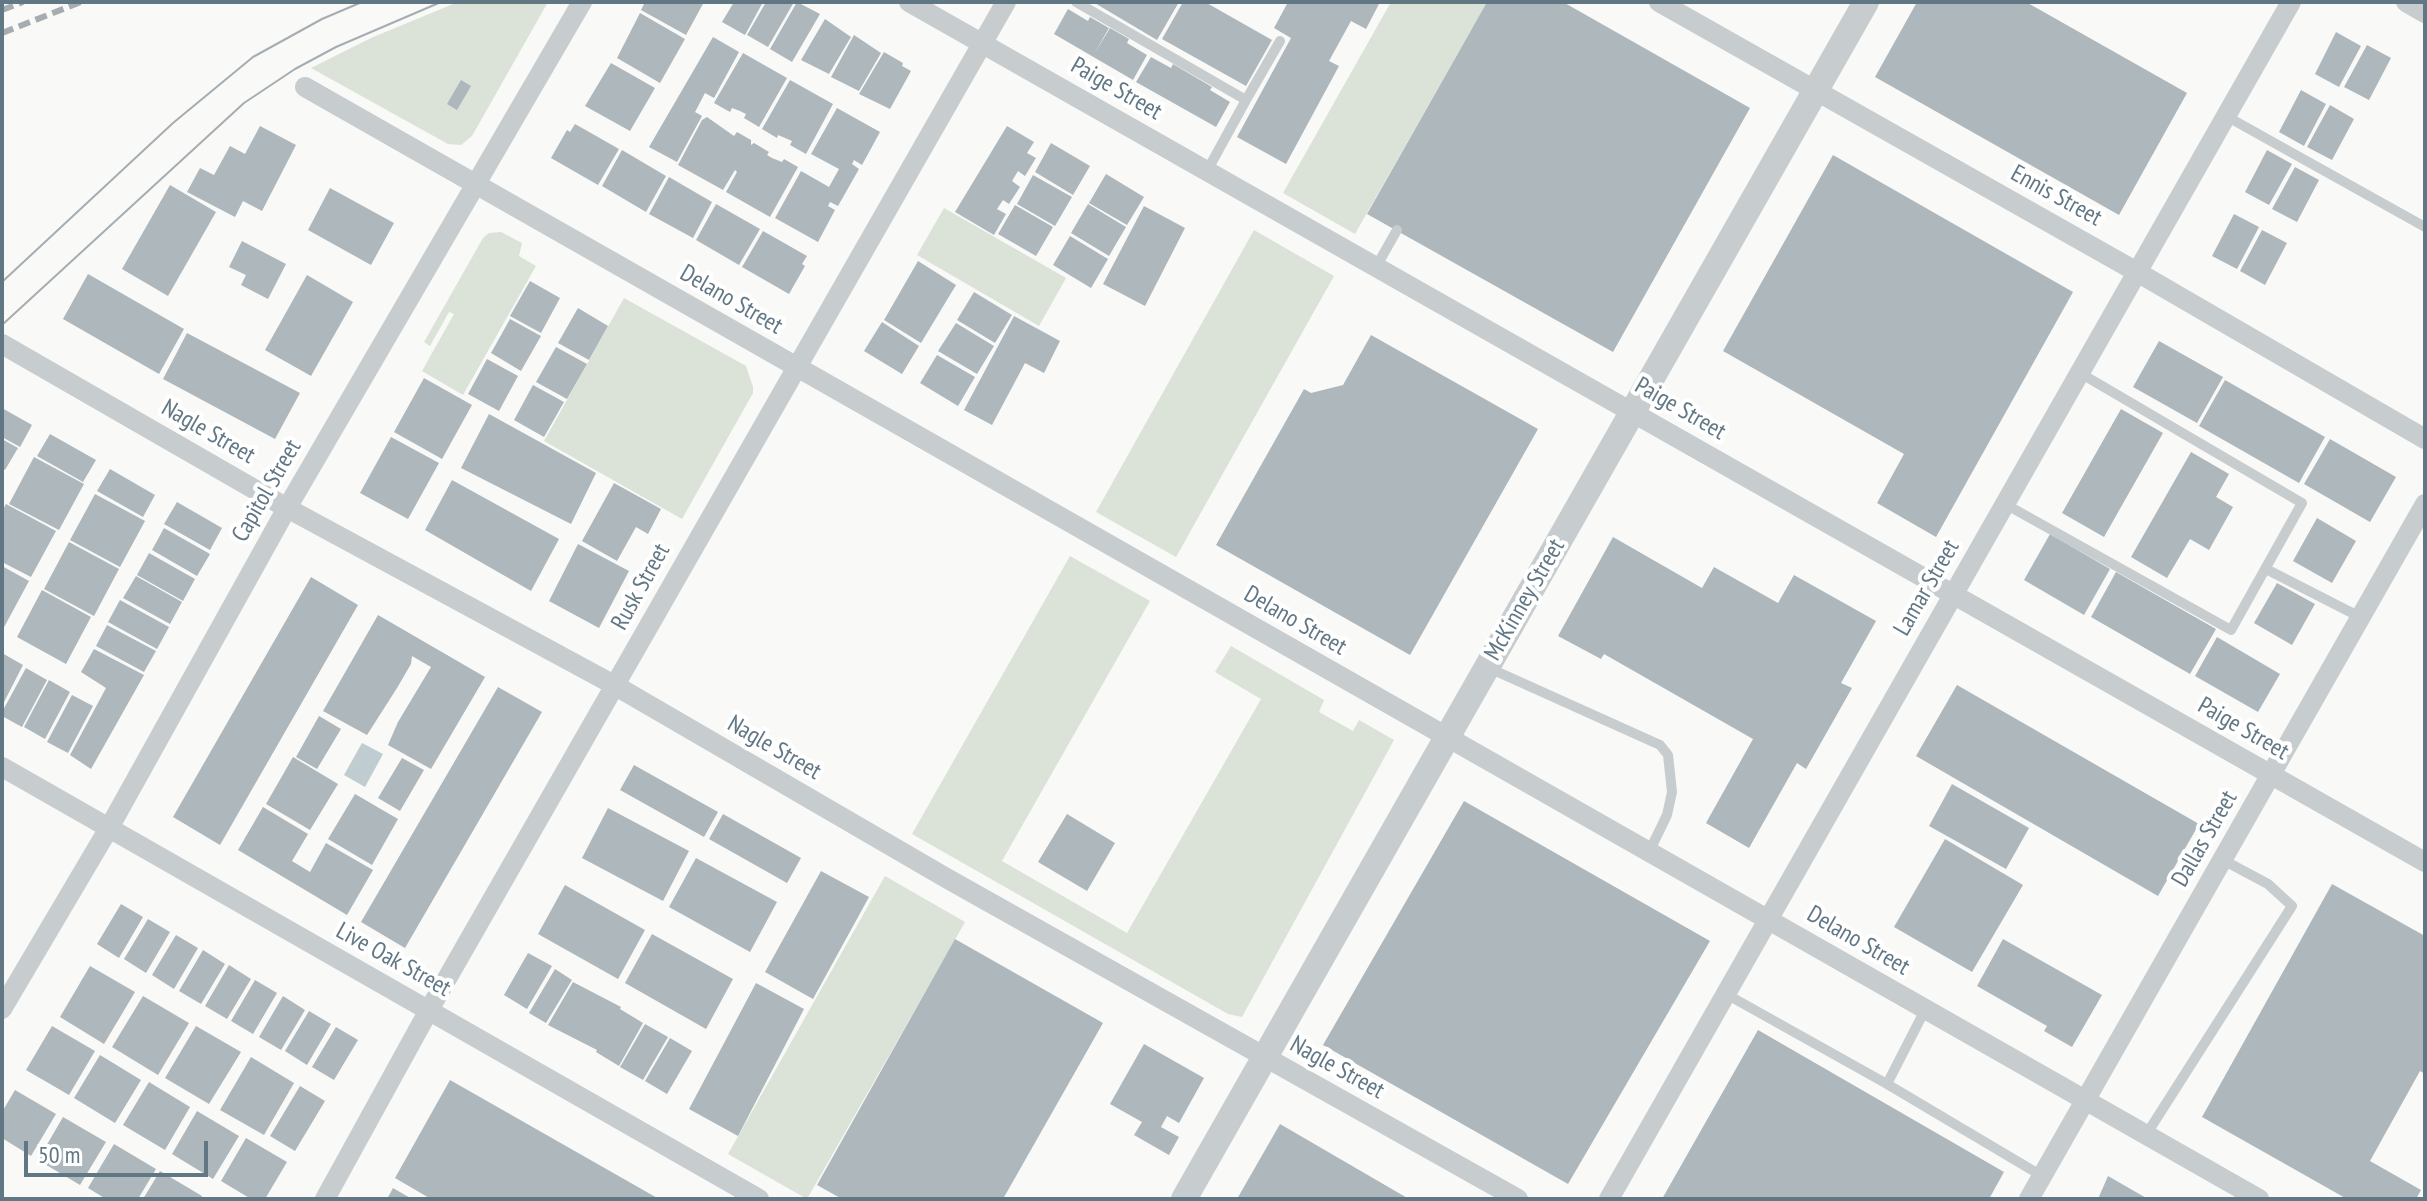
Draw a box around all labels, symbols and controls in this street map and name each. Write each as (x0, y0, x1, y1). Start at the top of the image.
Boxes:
street label: Paige Street (1065, 52, 1167, 126)
street label: Ennis Street (2006, 159, 2106, 233)
street label: Delano Street (675, 259, 787, 341)
street label: Paige Street (1629, 372, 1731, 446)
street label: Nagle Street (156, 394, 260, 470)
street label: Capitol Street (226, 435, 308, 547)
street label: McKinney Street (1479, 534, 1571, 666)
street label: Lamar Street (1888, 535, 1966, 641)
street label: Rusk Street (606, 539, 676, 635)
street label: Delano Street (1239, 580, 1351, 662)
street label: Paige Street (2192, 692, 2294, 766)
street label: Nagle Street (722, 710, 826, 786)
street label: Dallas Street (2166, 786, 2244, 892)
street label: Delano Street (1802, 900, 1914, 982)
street label: Live Oak Street (331, 917, 455, 1003)
street label: Nagle Street (1285, 1030, 1389, 1106)
scale bar (28, 1125, 212, 1175)
text: 50 m (38, 1139, 80, 1170)

